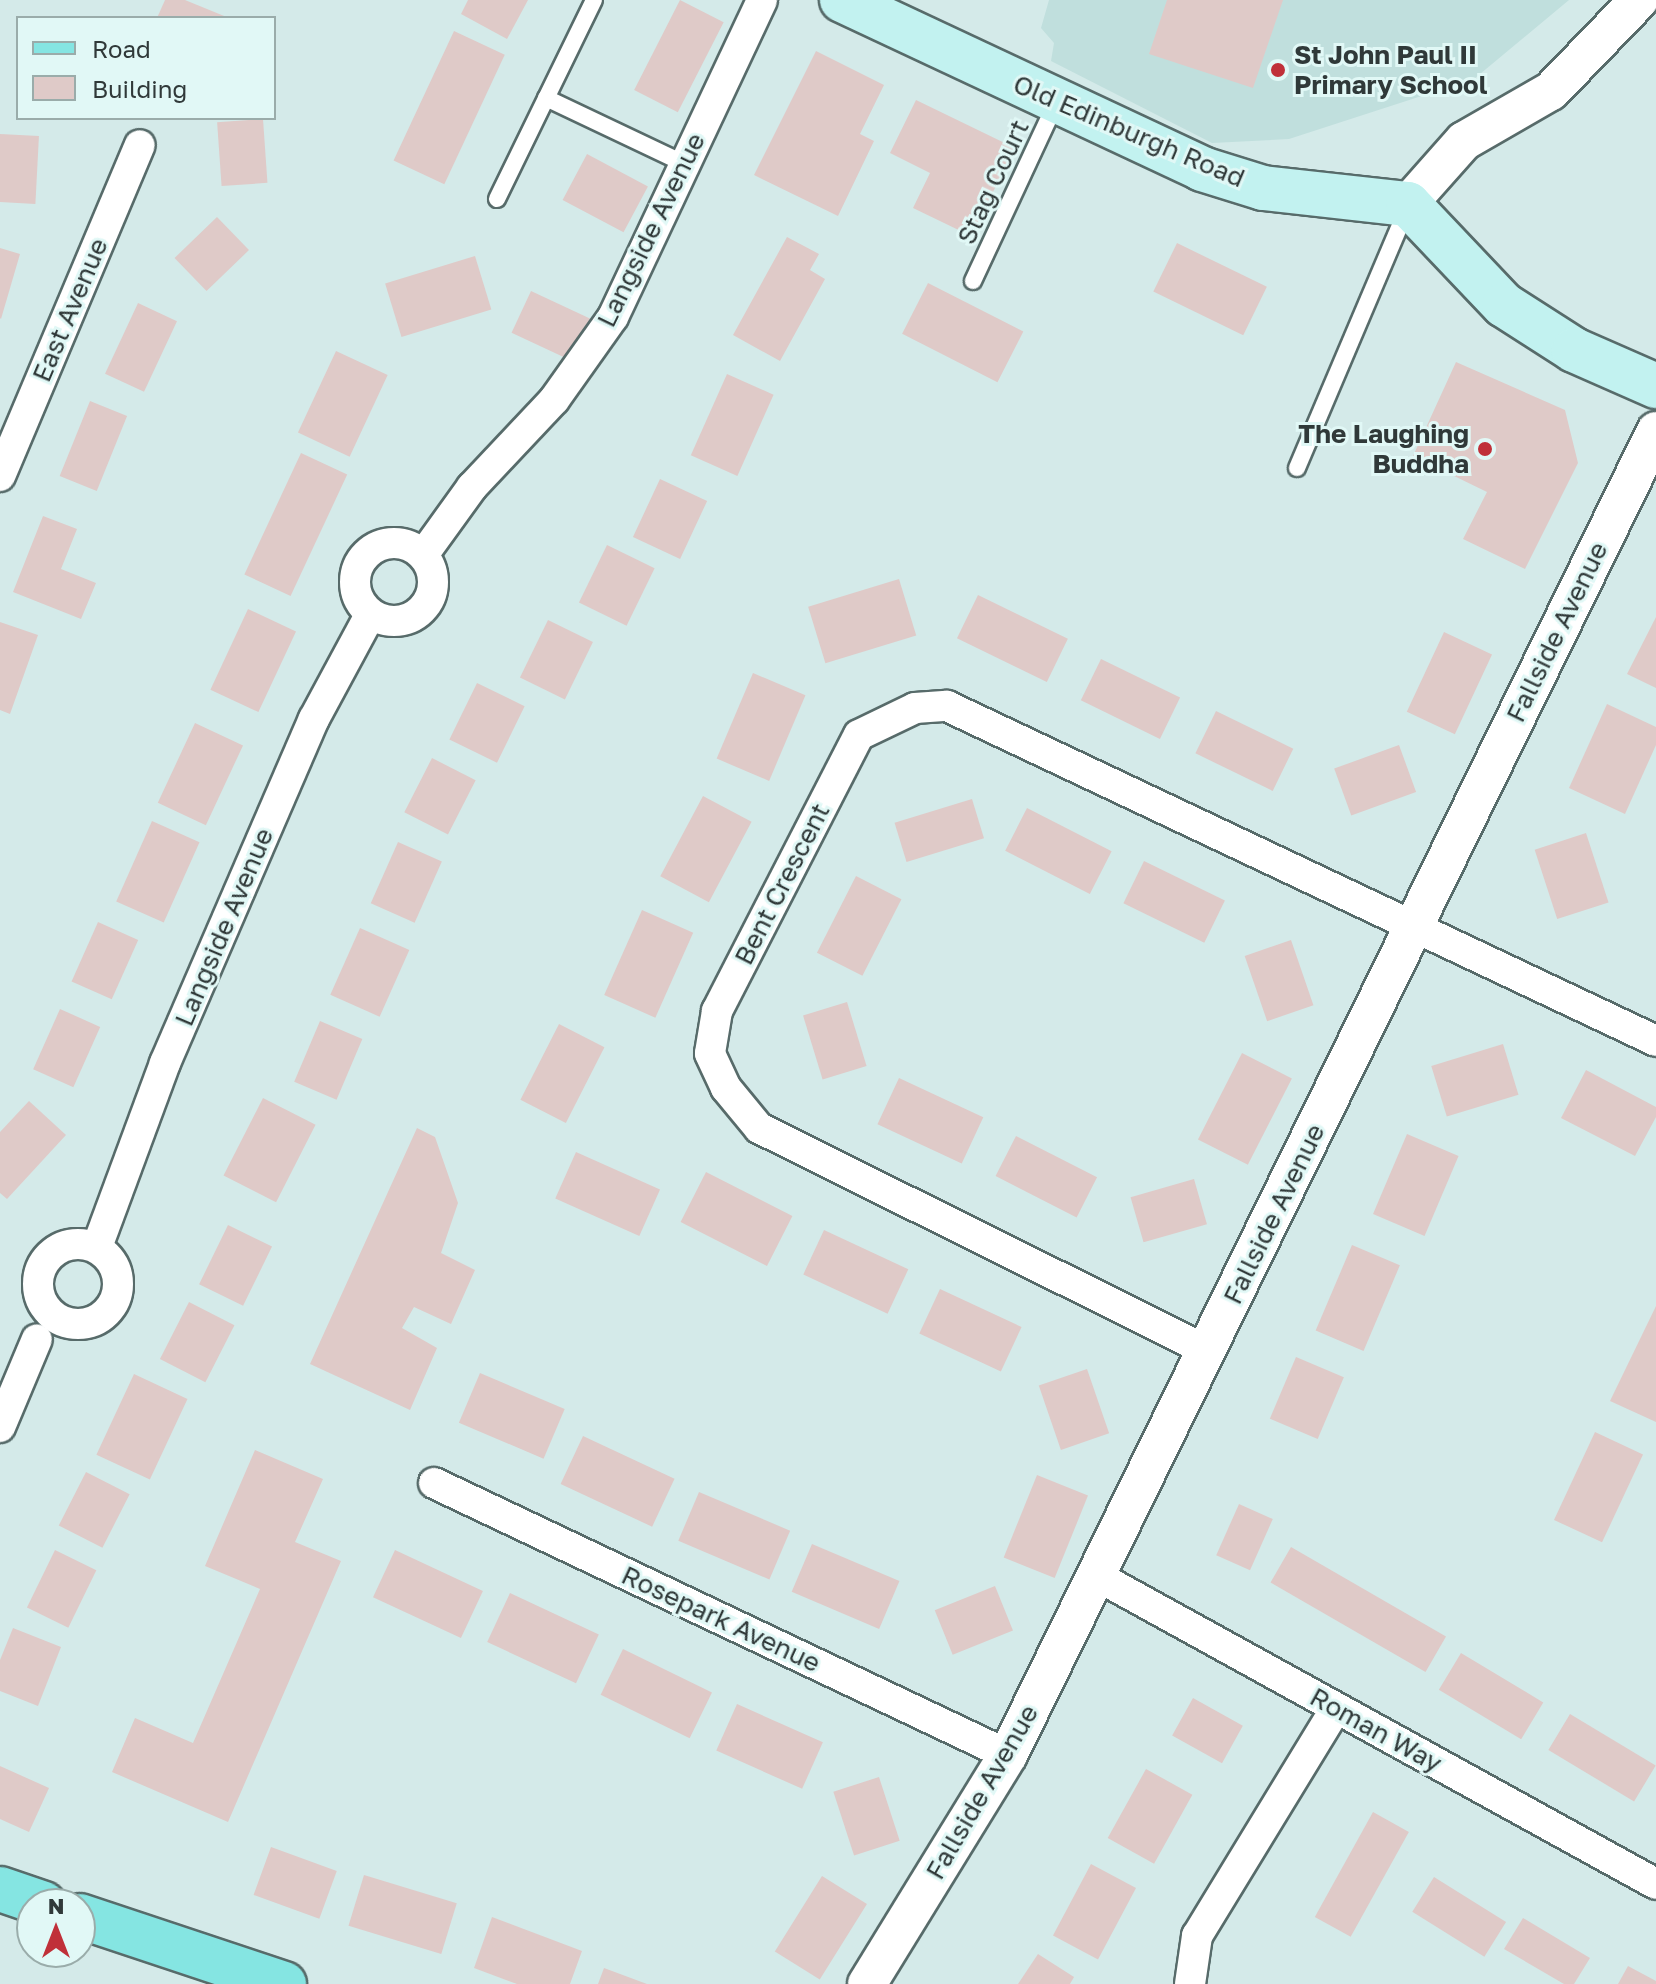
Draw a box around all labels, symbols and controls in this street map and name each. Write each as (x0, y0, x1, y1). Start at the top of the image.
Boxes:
legend (16, 16, 276, 120)
text: Road (92, 34, 151, 63)
place label: St John Paul II Primary School (1294, 39, 1487, 100)
marker: St John Paul II Primary School (1269, 61, 1287, 79)
street label: Old Edinburgh Road (1009, 68, 1249, 194)
text: Building (92, 74, 187, 103)
street label: Stag Court (951, 115, 1035, 249)
street label: Langside Avenue (591, 128, 711, 332)
street label: East Avenue (26, 234, 114, 386)
place label: The Laughing Buddha (1298, 418, 1469, 480)
marker: The Laughing Buddha (1476, 440, 1494, 458)
street label: Fallside Avenue (1500, 537, 1614, 727)
street label: Bent Crescent (728, 798, 836, 970)
street label: Langside Avenue (168, 823, 280, 1031)
street label: Fallside Avenue (1217, 1119, 1331, 1309)
street label: Rosepark Avenue (617, 1559, 825, 1679)
street label: Roman Way (1305, 1681, 1447, 1779)
street label: Fallside Avenue (919, 1699, 1045, 1885)
north arrow (16, 1888, 96, 1968)
text: N (48, 1892, 64, 1919)

